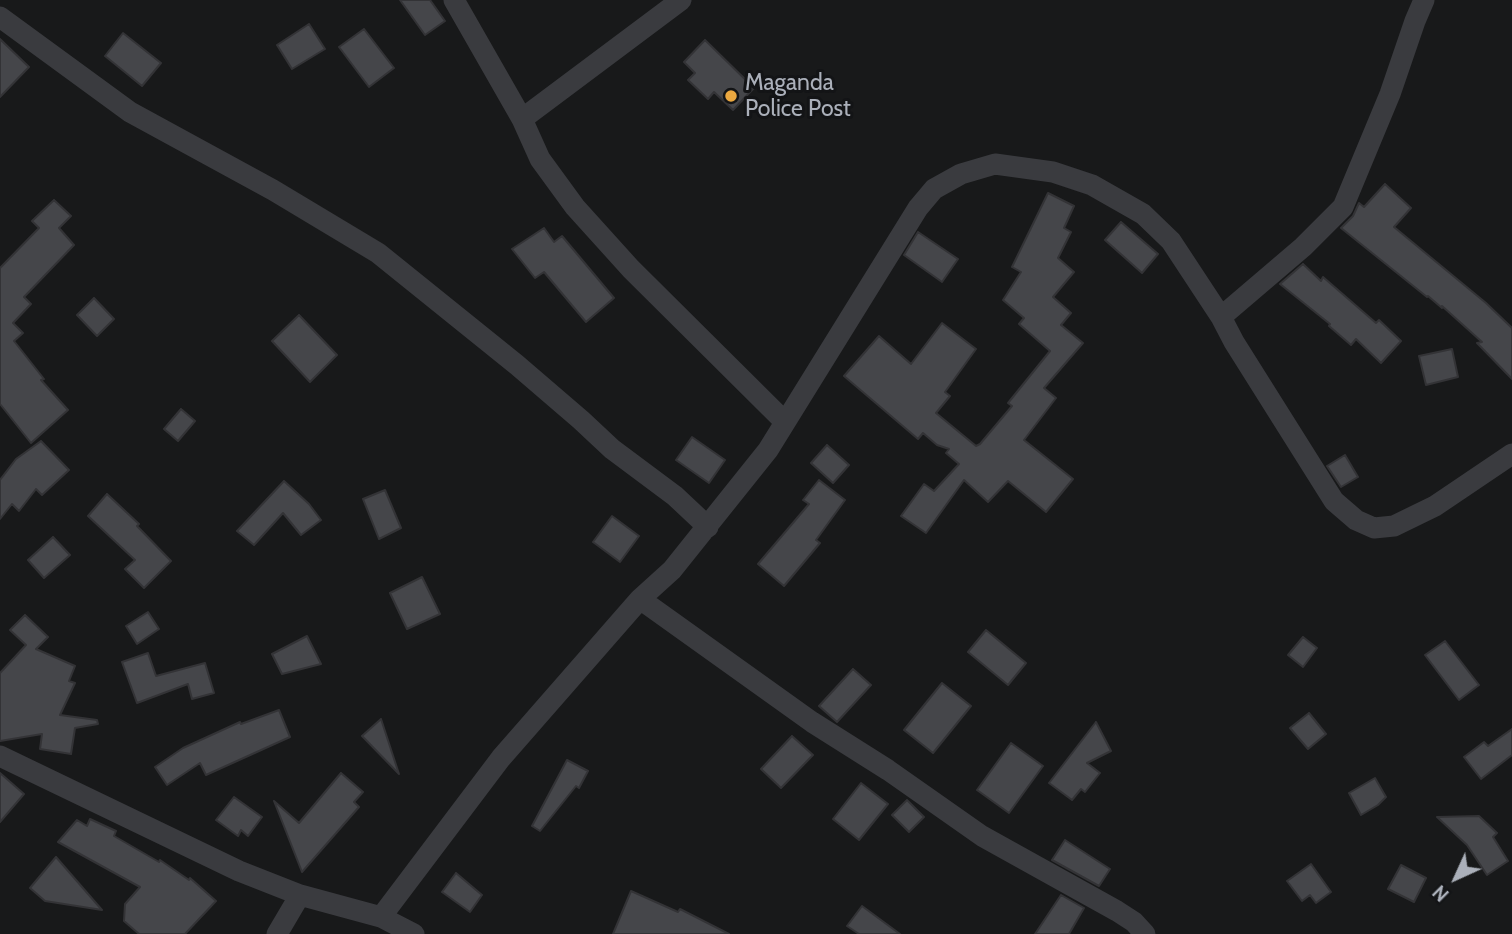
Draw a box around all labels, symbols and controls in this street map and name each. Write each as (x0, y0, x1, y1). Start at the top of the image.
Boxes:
place label: Maganda Police Post (745, 69, 851, 123)
marker: Maganda Police Post (723, 88, 739, 104)
north arrow (1421, 843, 1491, 913)
text: N (1428, 880, 1454, 906)

